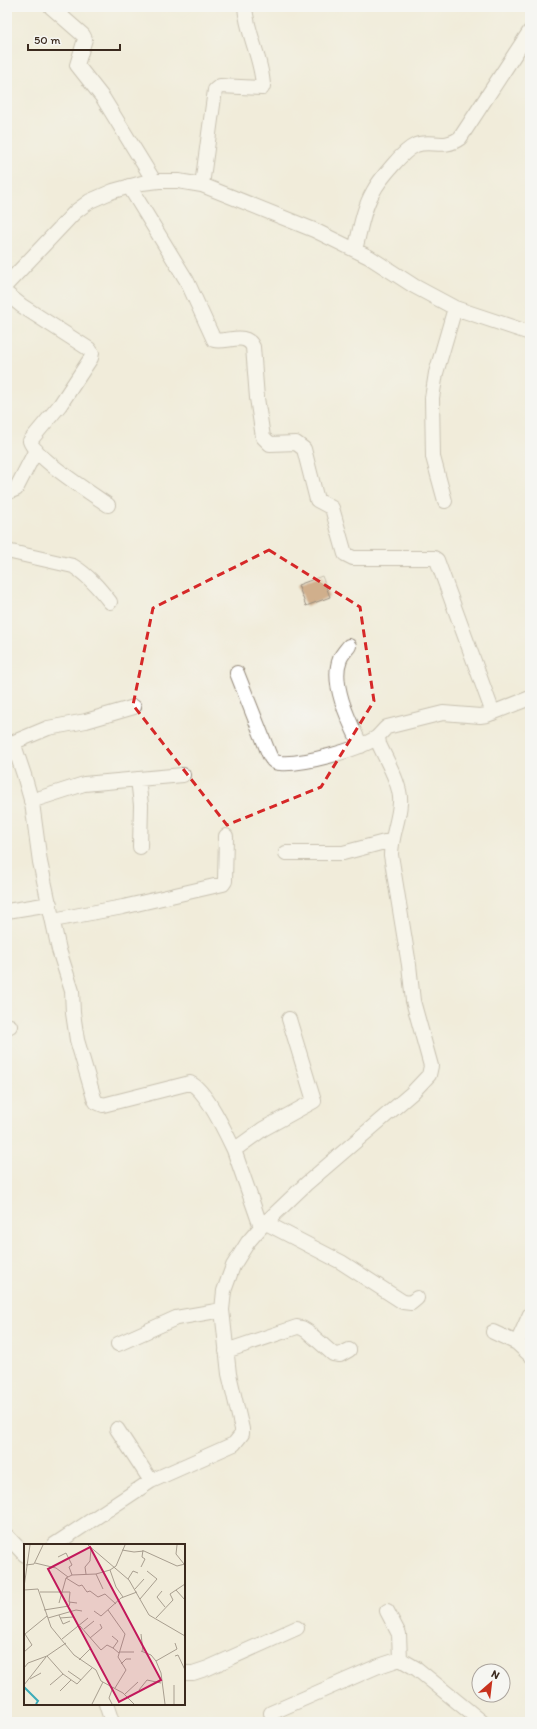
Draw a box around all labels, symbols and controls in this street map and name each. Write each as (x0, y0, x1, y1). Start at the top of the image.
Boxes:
scale bar (28, 26, 120, 52)
text: 50 m (34, 33, 60, 47)
inset map (24, 1544, 185, 1705)
north arrow (471, 1663, 511, 1703)
text: N (489, 1667, 502, 1682)

